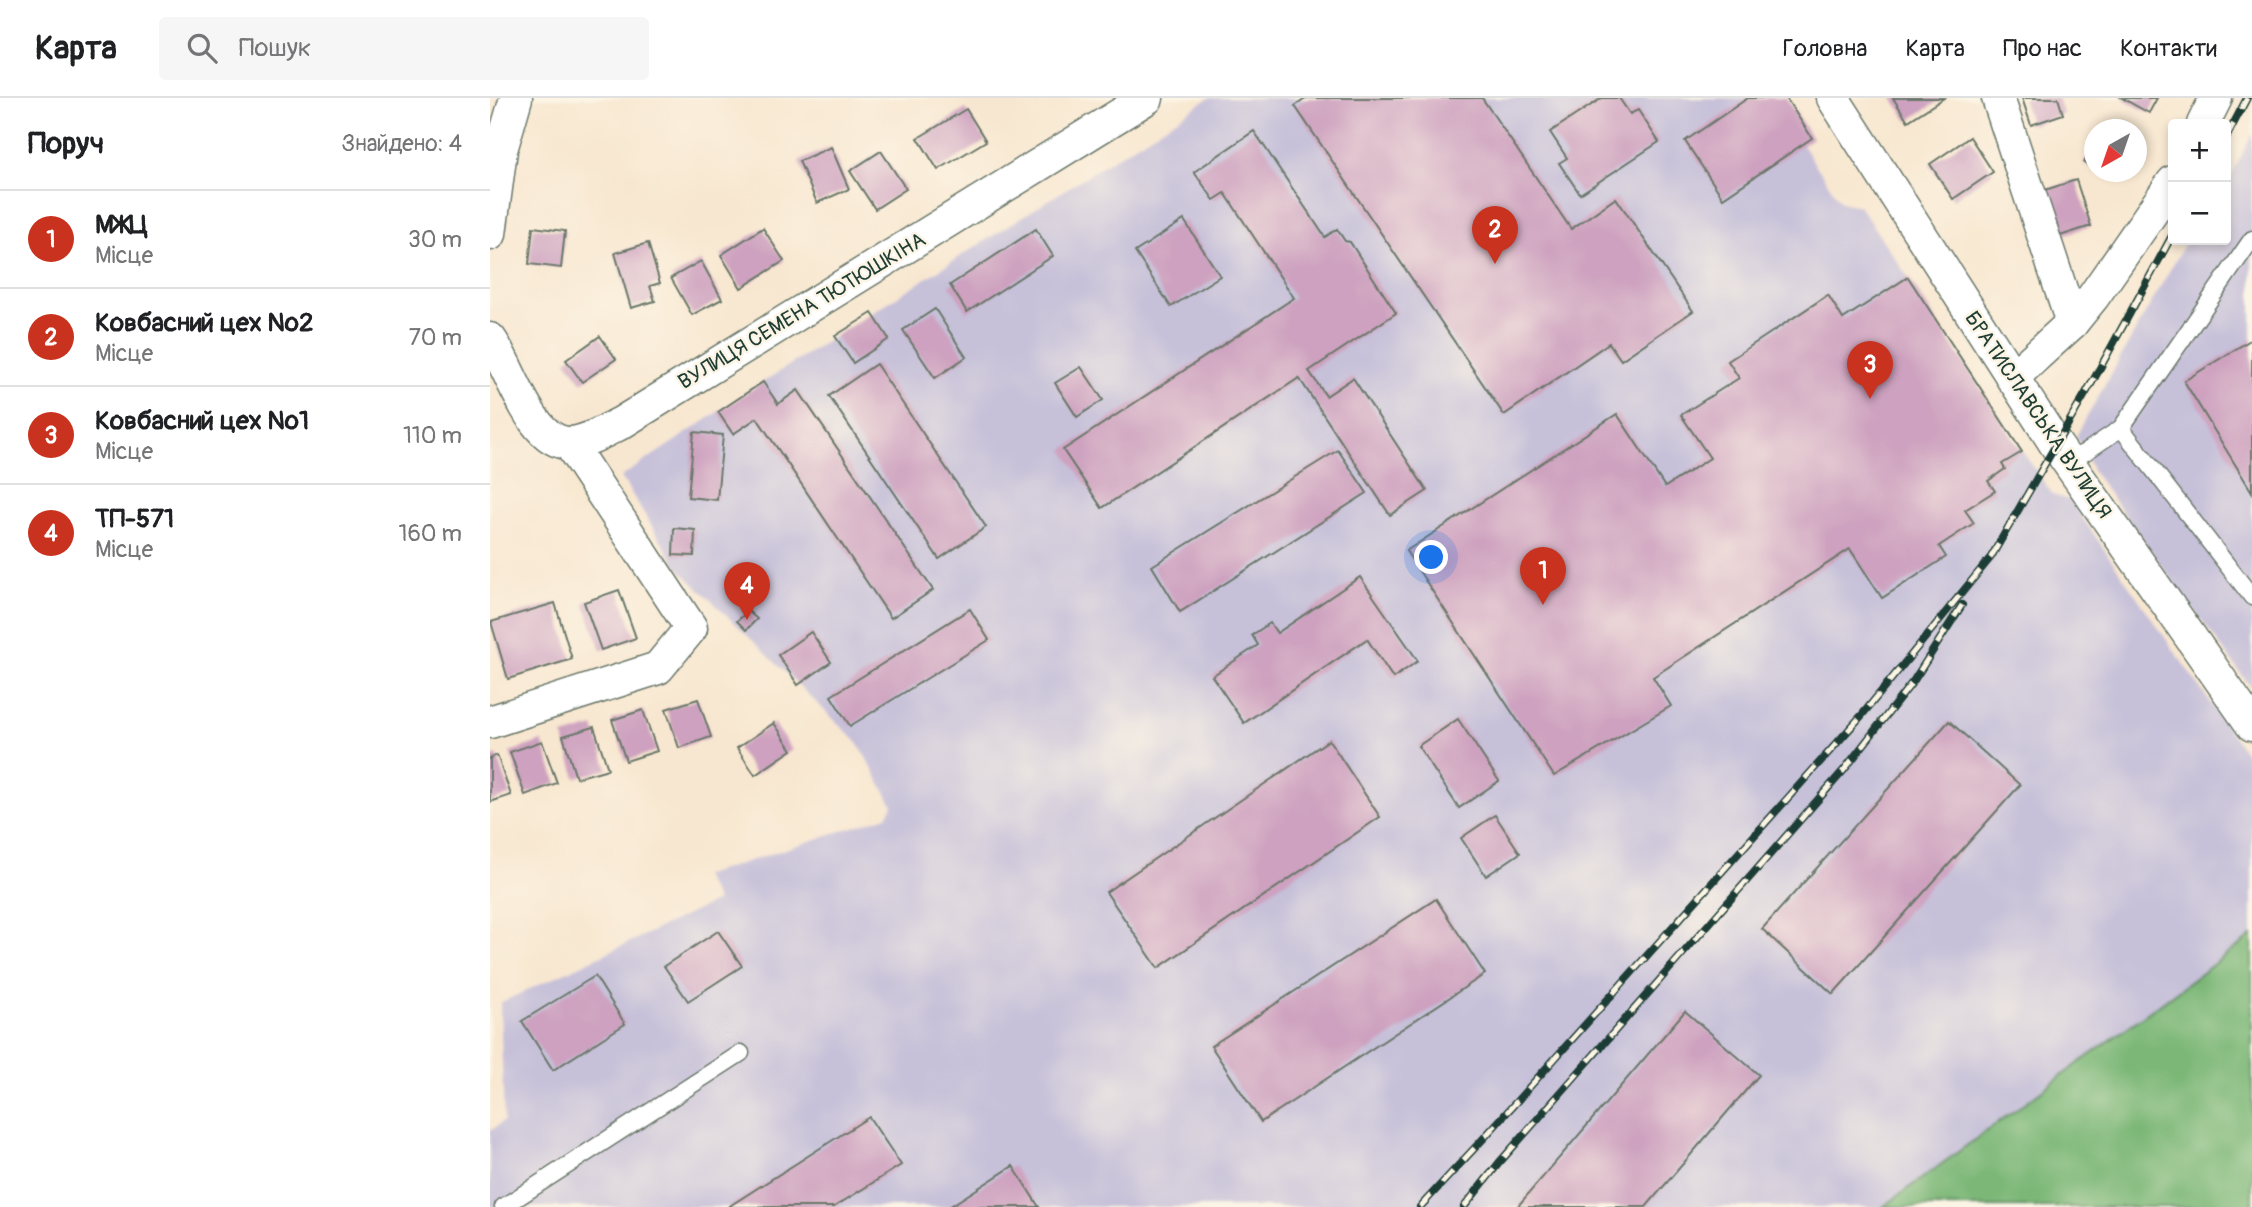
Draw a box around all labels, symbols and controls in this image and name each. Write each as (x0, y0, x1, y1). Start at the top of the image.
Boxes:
search box (159, 17, 649, 80)
text: Карта (35, 28, 117, 69)
icon: search (183, 29, 221, 67)
text: Пошук (239, 32, 311, 64)
text: Головна (1783, 34, 1867, 63)
text: Карта (1905, 34, 1965, 63)
text: Про нас (2003, 34, 2082, 63)
text: Контакти (2120, 34, 2217, 63)
north arrow (2084, 119, 2147, 182)
map controls (2168, 119, 2231, 245)
button: + (2168, 119, 2231, 182)
text: Поруч (28, 125, 104, 162)
text: Знайдено: 4 (342, 129, 462, 158)
button: − (2168, 182, 2231, 245)
pin: 2 (1472, 206, 1518, 264)
text: МЖЦ (95, 209, 148, 241)
text: 1 (47, 225, 56, 254)
text: 30 m (408, 225, 462, 254)
street label: ВУЛИЦЯ СЕМЕНА ТЮТЮШКІНА (673, 226, 931, 396)
text: Місце (95, 241, 153, 270)
street label: БРАТИСЛАВСЬКА ВУЛИЦЯ (1958, 306, 2118, 524)
text: Ковбасний цех №2 (95, 307, 313, 339)
text: 2 (45, 323, 57, 352)
text: 70 m (409, 323, 462, 352)
text: Місце (95, 339, 153, 368)
pin: 3 (1847, 341, 1893, 399)
text: Ковбасний цех №1 (95, 405, 309, 437)
text: 3 (45, 421, 57, 450)
text: 110 m (403, 421, 462, 450)
text: Місце (95, 437, 153, 466)
text: ТП-571 (95, 503, 174, 535)
text: 4 (44, 519, 58, 548)
text: 160 m (398, 519, 462, 548)
text: Місце (95, 535, 153, 564)
your location (1414, 540, 1448, 574)
pin: 1 (1520, 547, 1566, 605)
pin: 4 (724, 562, 770, 620)

